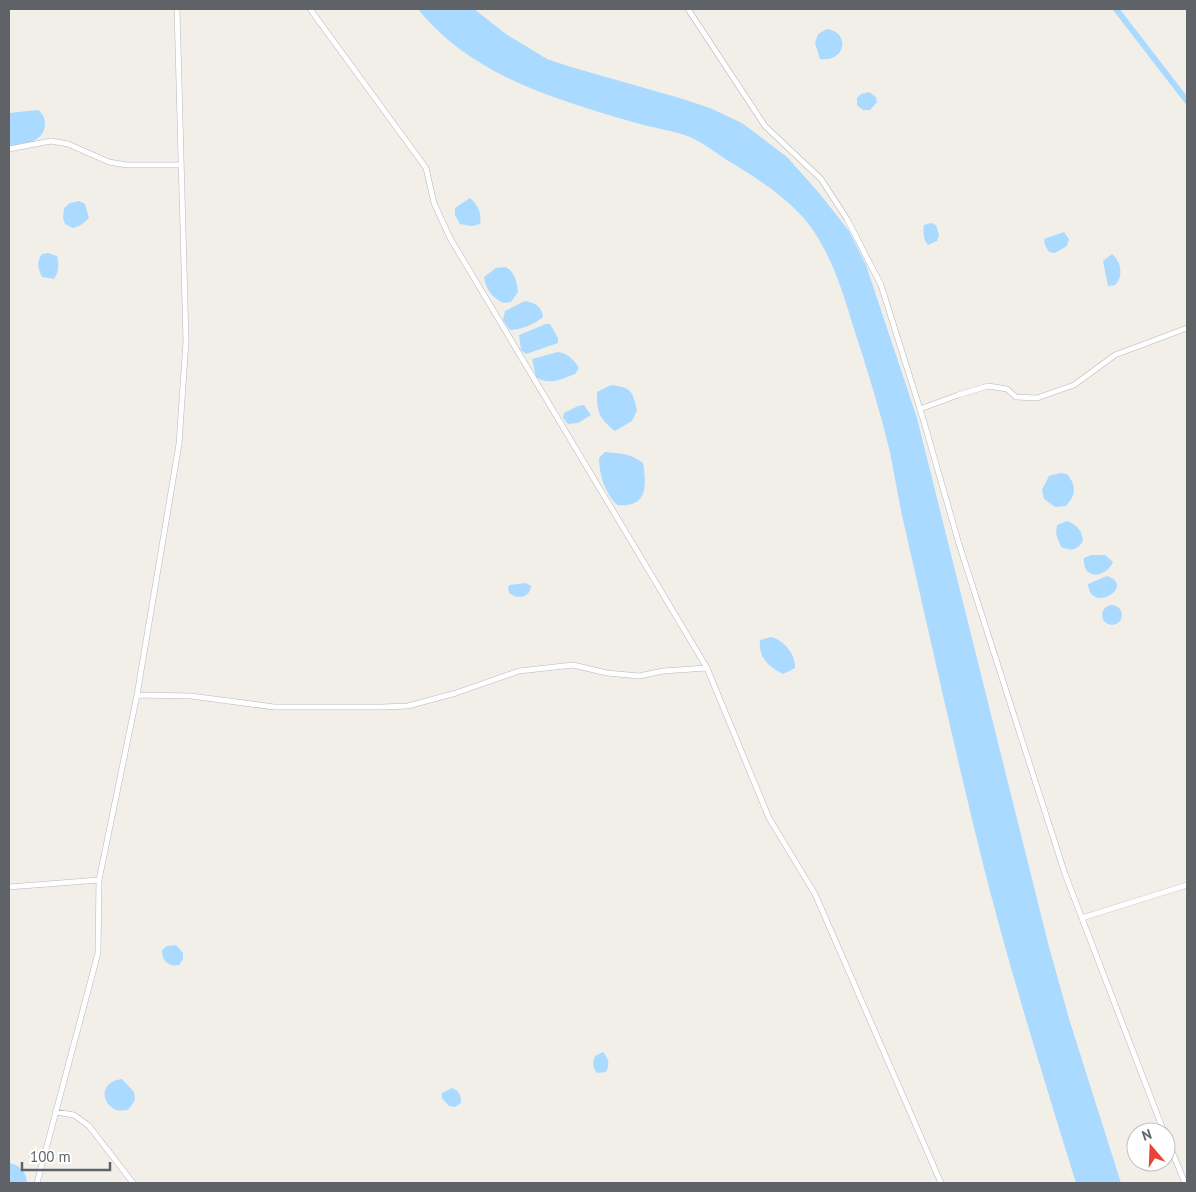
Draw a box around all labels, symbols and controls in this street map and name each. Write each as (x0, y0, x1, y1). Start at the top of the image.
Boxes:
north arrow (1126, 1122, 1176, 1172)
text: N (1139, 1125, 1154, 1145)
scale bar (22, 1140, 110, 1172)
text: 100 m (30, 1147, 71, 1166)

